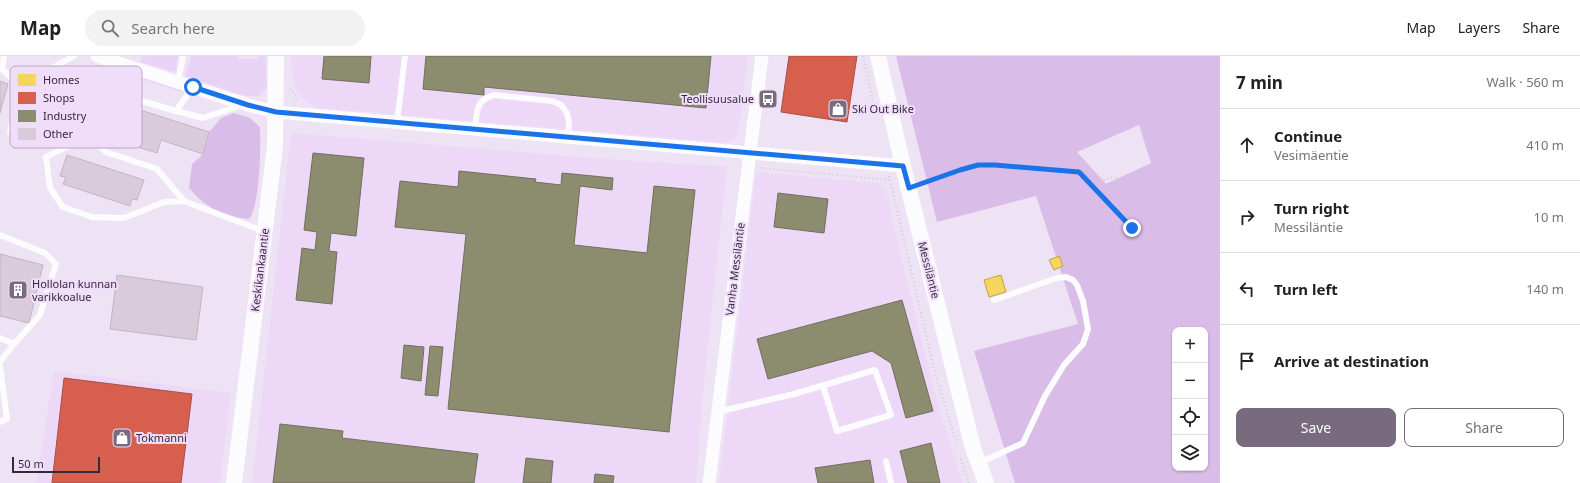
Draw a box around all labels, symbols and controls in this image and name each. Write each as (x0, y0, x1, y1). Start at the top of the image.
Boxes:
search box (85, 10, 365, 46)
text: Map (20, 15, 61, 41)
icon: search (99, 17, 121, 39)
text: Search here (131, 18, 215, 38)
text: Map (1407, 18, 1436, 37)
text: Layers (1458, 18, 1500, 37)
text: Share (1522, 18, 1560, 37)
legend (10, 66, 142, 148)
text: 7 min (1236, 71, 1283, 94)
text: Homes (43, 72, 80, 87)
text: Walk · 560 m (1486, 73, 1564, 91)
route start (184, 78, 202, 96)
bus stop icon: Teollisuusalue (757, 88, 779, 110)
text: Shops (43, 90, 75, 105)
place label: Teollisuusalue (681, 91, 754, 106)
shop icon: Ski Out Bike (827, 98, 849, 120)
place label: Ski Out Bike (852, 101, 914, 116)
text: Industry (43, 108, 87, 123)
text: Other (43, 126, 74, 141)
text: Continue (1274, 126, 1342, 146)
icon: ahead (1236, 134, 1258, 156)
text: 410 m (1526, 136, 1564, 154)
text: Vesimäentie (1274, 146, 1349, 164)
text: Turn right (1274, 198, 1349, 218)
icon: right (1236, 206, 1258, 228)
text: 10 m (1534, 208, 1564, 226)
text: Messiläntie (1274, 218, 1343, 236)
route end (1123, 219, 1141, 237)
street label: Vanha Messiläntie (721, 222, 748, 316)
street label: Keskikankaantie (247, 227, 272, 312)
street label: Messiläntie (915, 240, 944, 300)
place label: Hollolan kunnan varikkoalue (32, 276, 117, 304)
icon: left (1236, 278, 1258, 300)
building icon: Hollolan kunnan varikkoalue (7, 279, 29, 301)
text: Turn left (1274, 279, 1338, 299)
text: 140 m (1526, 280, 1564, 298)
map controls (1172, 327, 1208, 471)
button: + (1172, 327, 1208, 363)
icon: arrive (1236, 350, 1258, 372)
text: Arrive at destination (1274, 351, 1429, 371)
button: − (1172, 363, 1208, 399)
button: locate (1172, 399, 1208, 435)
button: Save (1236, 408, 1396, 447)
button: Share (1404, 408, 1564, 447)
shop icon: Tokmanni (111, 427, 133, 449)
place label: Tokmanni (136, 430, 187, 445)
button: layers (1172, 435, 1208, 471)
scale bar (12, 455, 100, 474)
text: 50 m (18, 456, 44, 471)

